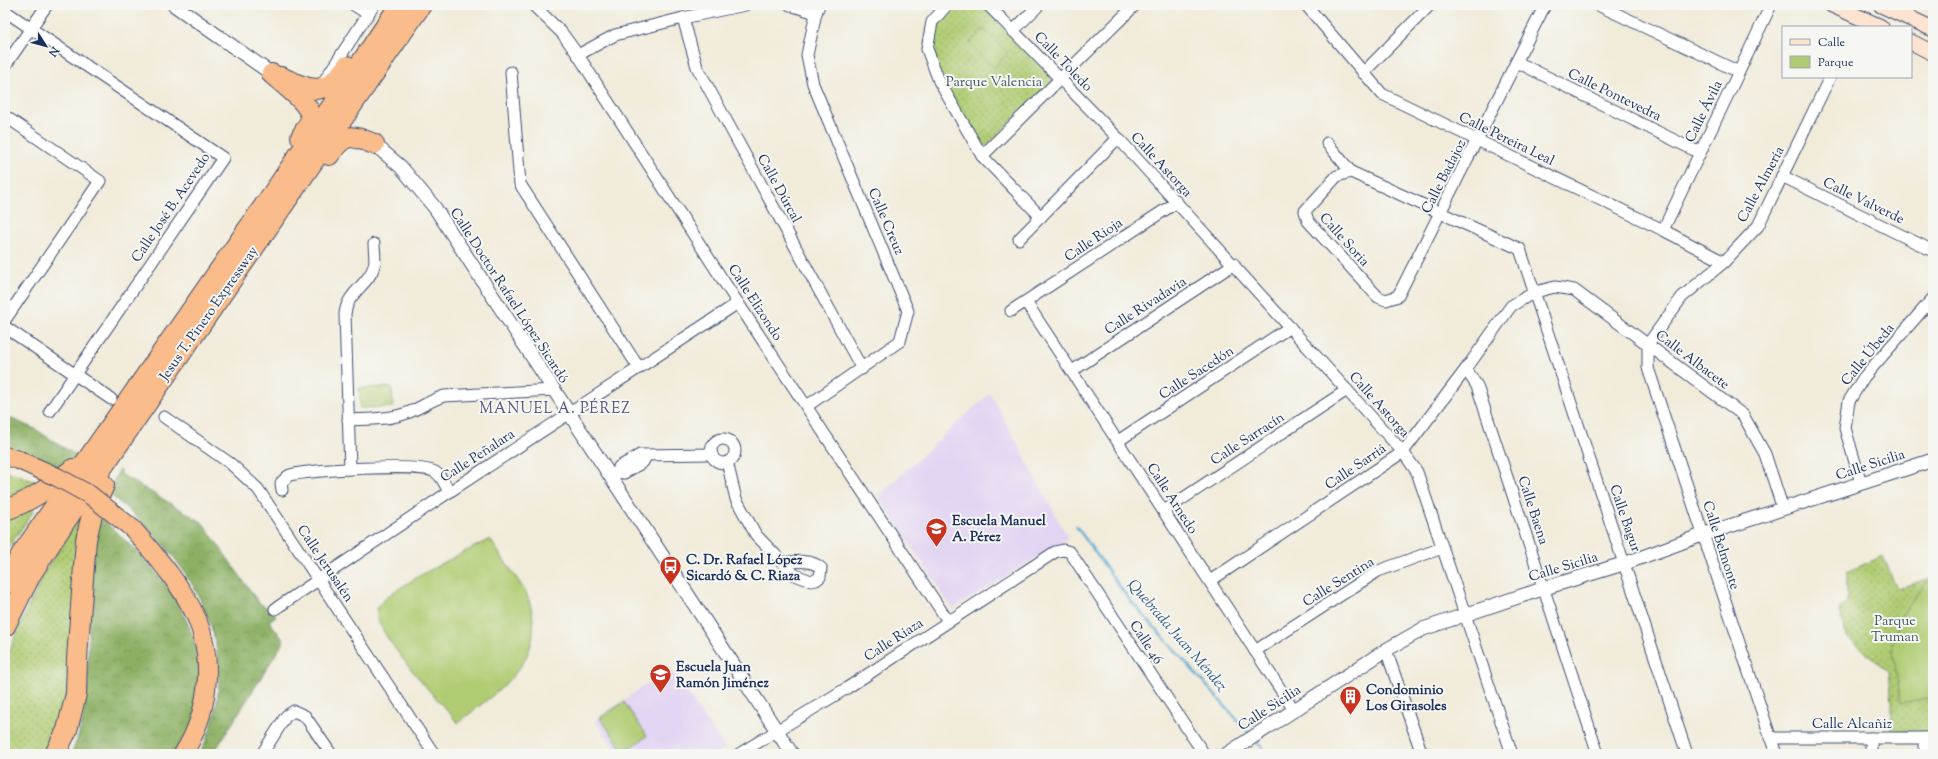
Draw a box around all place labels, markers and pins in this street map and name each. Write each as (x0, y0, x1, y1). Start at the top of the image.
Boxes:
place label: Escuela Manuel A. Pérez (952, 512, 1046, 548)
school or university icon: Escuela Manuel A. Pérez (924, 515, 950, 548)
place label: C. Dr. Rafael López Sicardó & C. Riaza (686, 551, 803, 587)
bus stop icon: C. Dr. Rafael López Sicardó & C. Riaza (657, 554, 683, 587)
place label: Escuela Juan Ramón Jiménez (676, 658, 770, 694)
school or university icon: Escuela Juan Ramón Jiménez (647, 661, 673, 694)
place label: Condominio Los Girasoles (1366, 681, 1447, 717)
building icon: Condominio Los Girasoles (1337, 684, 1363, 717)

